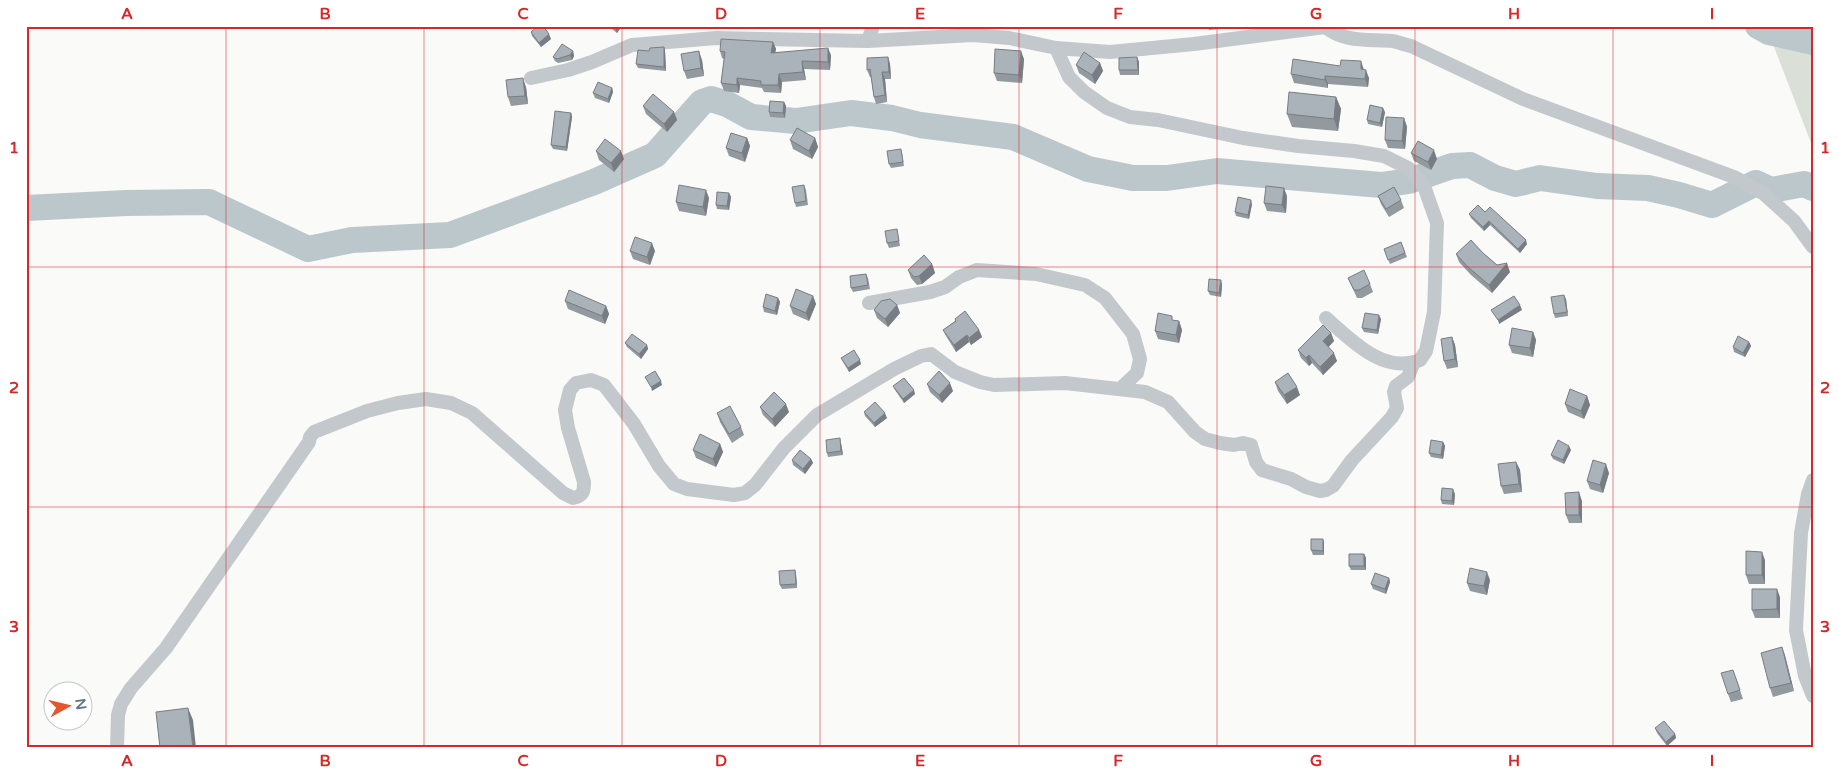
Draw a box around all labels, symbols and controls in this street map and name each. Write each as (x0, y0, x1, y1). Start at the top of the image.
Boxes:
text: A (121, 4, 133, 24)
text: B (319, 4, 331, 24)
text: C (517, 4, 529, 24)
text: D (715, 4, 727, 24)
text: E (915, 4, 925, 24)
text: F (1113, 4, 1123, 24)
text: G (1310, 4, 1322, 24)
text: H (1508, 4, 1520, 24)
text: I (1710, 4, 1714, 24)
text: 1 (9, 138, 19, 158)
text: 1 (1820, 138, 1830, 158)
text: 2 (9, 378, 19, 398)
text: 2 (1820, 378, 1830, 398)
text: 3 (9, 617, 19, 637)
text: 3 (1820, 617, 1830, 637)
north arrow (42, 682, 92, 732)
text: N (71, 698, 90, 711)
text: A (121, 751, 133, 771)
text: B (319, 751, 331, 771)
text: C (517, 751, 529, 771)
text: D (715, 751, 727, 771)
text: E (915, 751, 925, 771)
text: F (1113, 751, 1123, 771)
text: G (1310, 751, 1322, 771)
text: H (1508, 751, 1520, 771)
text: I (1710, 751, 1714, 771)

